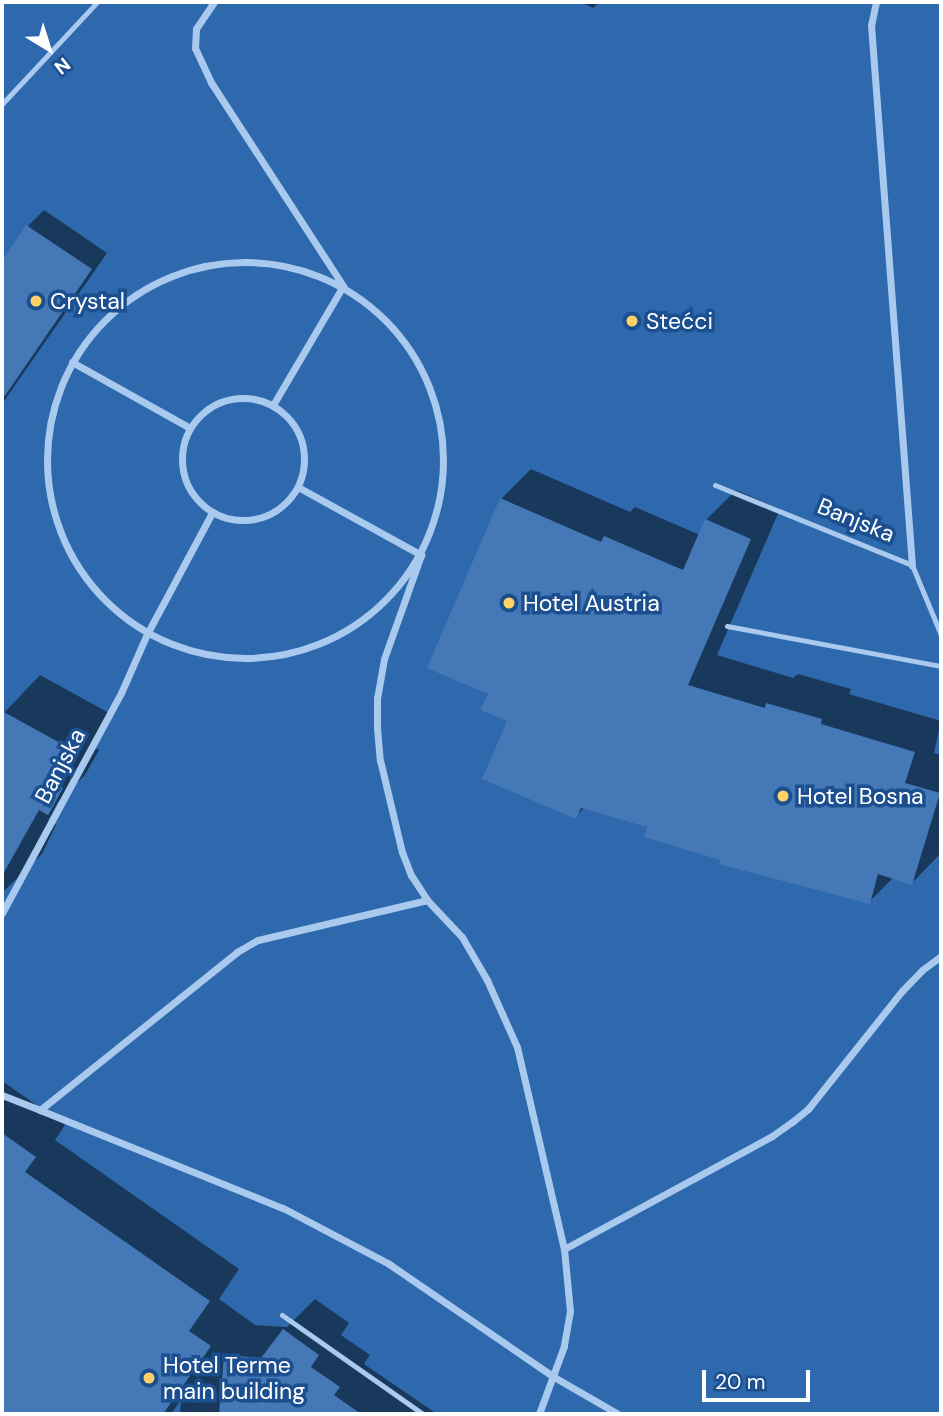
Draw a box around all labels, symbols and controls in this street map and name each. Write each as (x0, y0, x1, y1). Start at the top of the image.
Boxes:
north arrow (14, 14, 84, 84)
text: N (49, 52, 75, 80)
place label: Crystal (50, 287, 125, 315)
marker: Crystal (28, 293, 44, 309)
place label: Stećci (646, 307, 713, 335)
marker: Stećci (624, 313, 640, 329)
street label: Banjska (813, 492, 899, 548)
place label: Hotel Austria (523, 589, 660, 617)
marker: Hotel Austria (501, 595, 517, 611)
street label: Banjska (29, 724, 91, 808)
place label: Hotel Bosna (797, 782, 924, 810)
marker: Hotel Bosna (775, 788, 791, 804)
place label: Hotel Terme main building (163, 1351, 305, 1405)
scale bar (705, 1356, 814, 1400)
text: 20 m (715, 1368, 766, 1396)
marker: Hotel Terme main building (141, 1370, 157, 1386)

